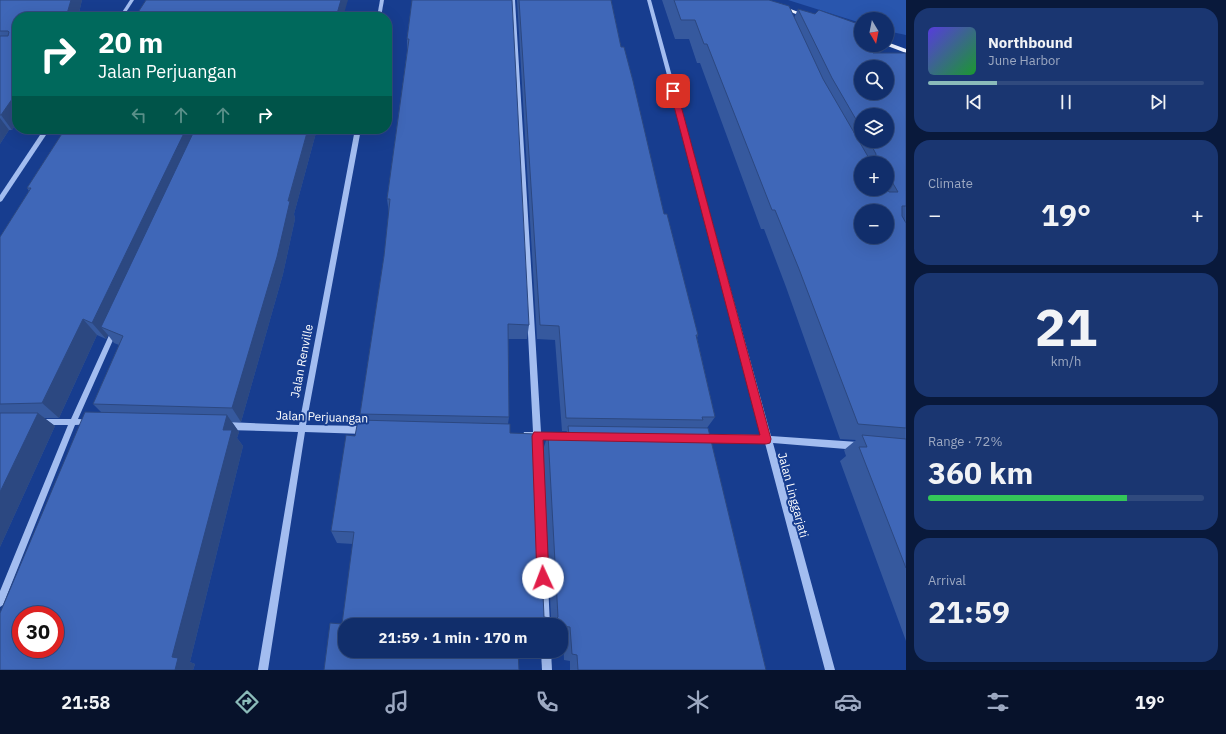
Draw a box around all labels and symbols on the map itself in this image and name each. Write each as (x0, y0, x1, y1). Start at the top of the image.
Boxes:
north arrow (854, 12, 894, 52)
pin (656, 74, 690, 108)
street label: Jalan Renville (287, 322, 316, 399)
street label: Jalan Perjuangan (276, 407, 368, 426)
street label: Jalan Linggarjati (775, 451, 812, 539)
position arrow (522, 557, 564, 599)
speed limit sign: 30 (12, 606, 64, 658)

